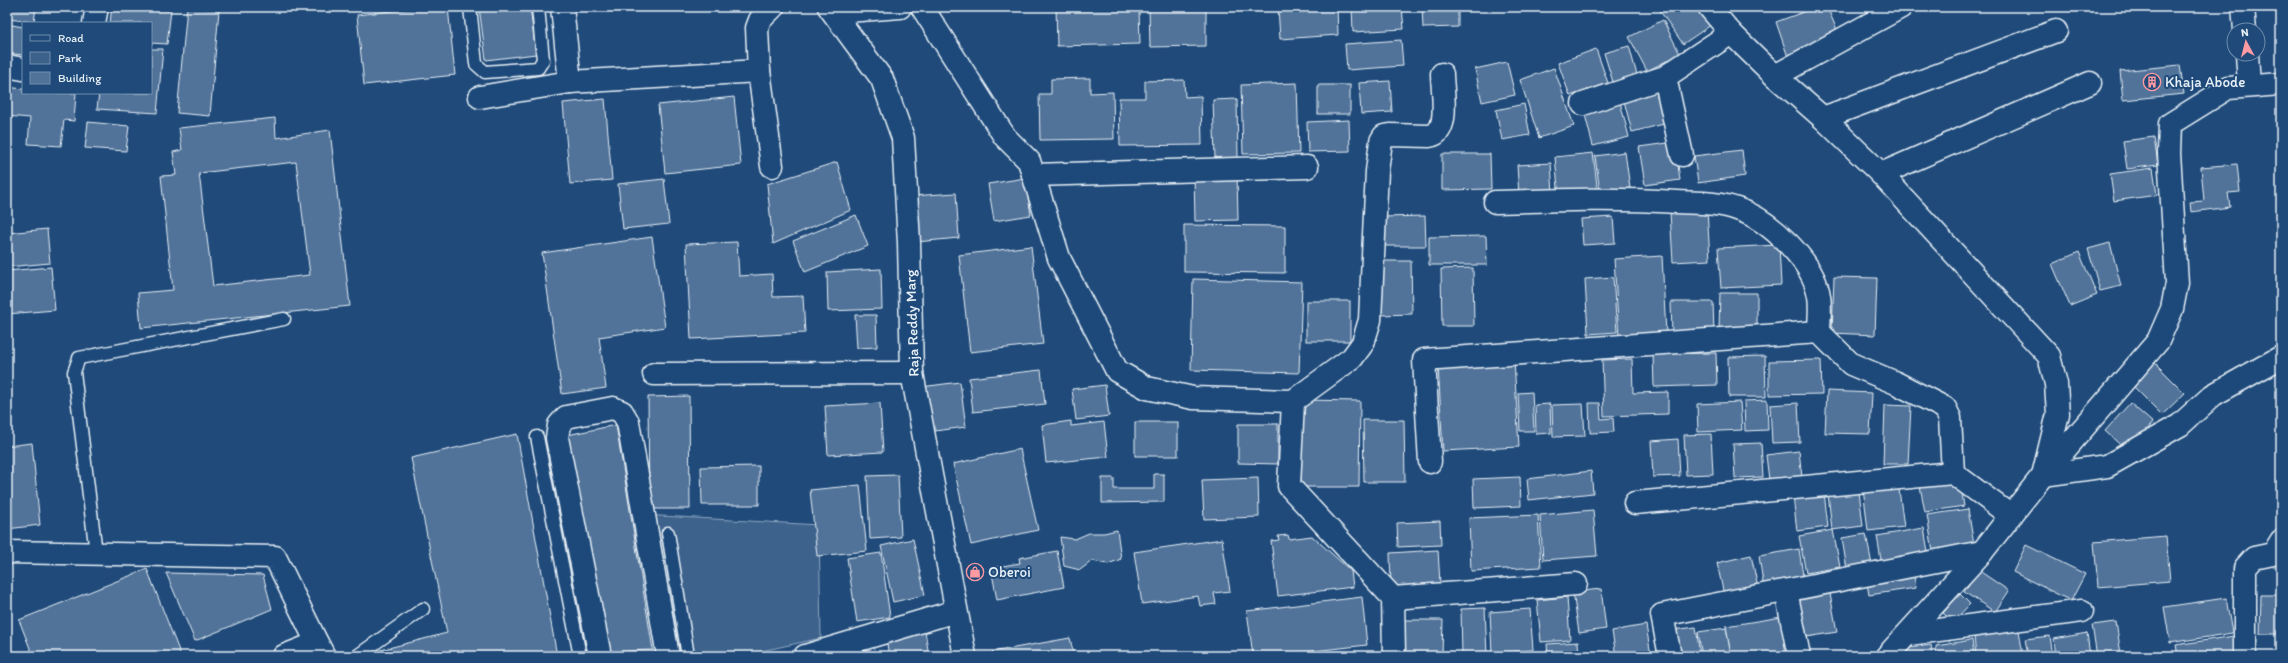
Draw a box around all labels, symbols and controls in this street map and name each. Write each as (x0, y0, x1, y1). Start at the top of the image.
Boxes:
legend (22, 22, 152, 94)
north arrow (2226, 22, 2266, 62)
text: N (2240, 26, 2249, 39)
text: Road (58, 31, 84, 45)
text: Park (58, 51, 82, 65)
text: Building (58, 71, 102, 85)
building icon: Khaja Abode (2142, 72, 2162, 92)
place label: Khaja Abode (2165, 73, 2245, 91)
street label: Raja Reddy Marg (901, 269, 923, 377)
shop icon: Oberoi (965, 562, 985, 582)
place label: Oberoi (988, 563, 1031, 581)

